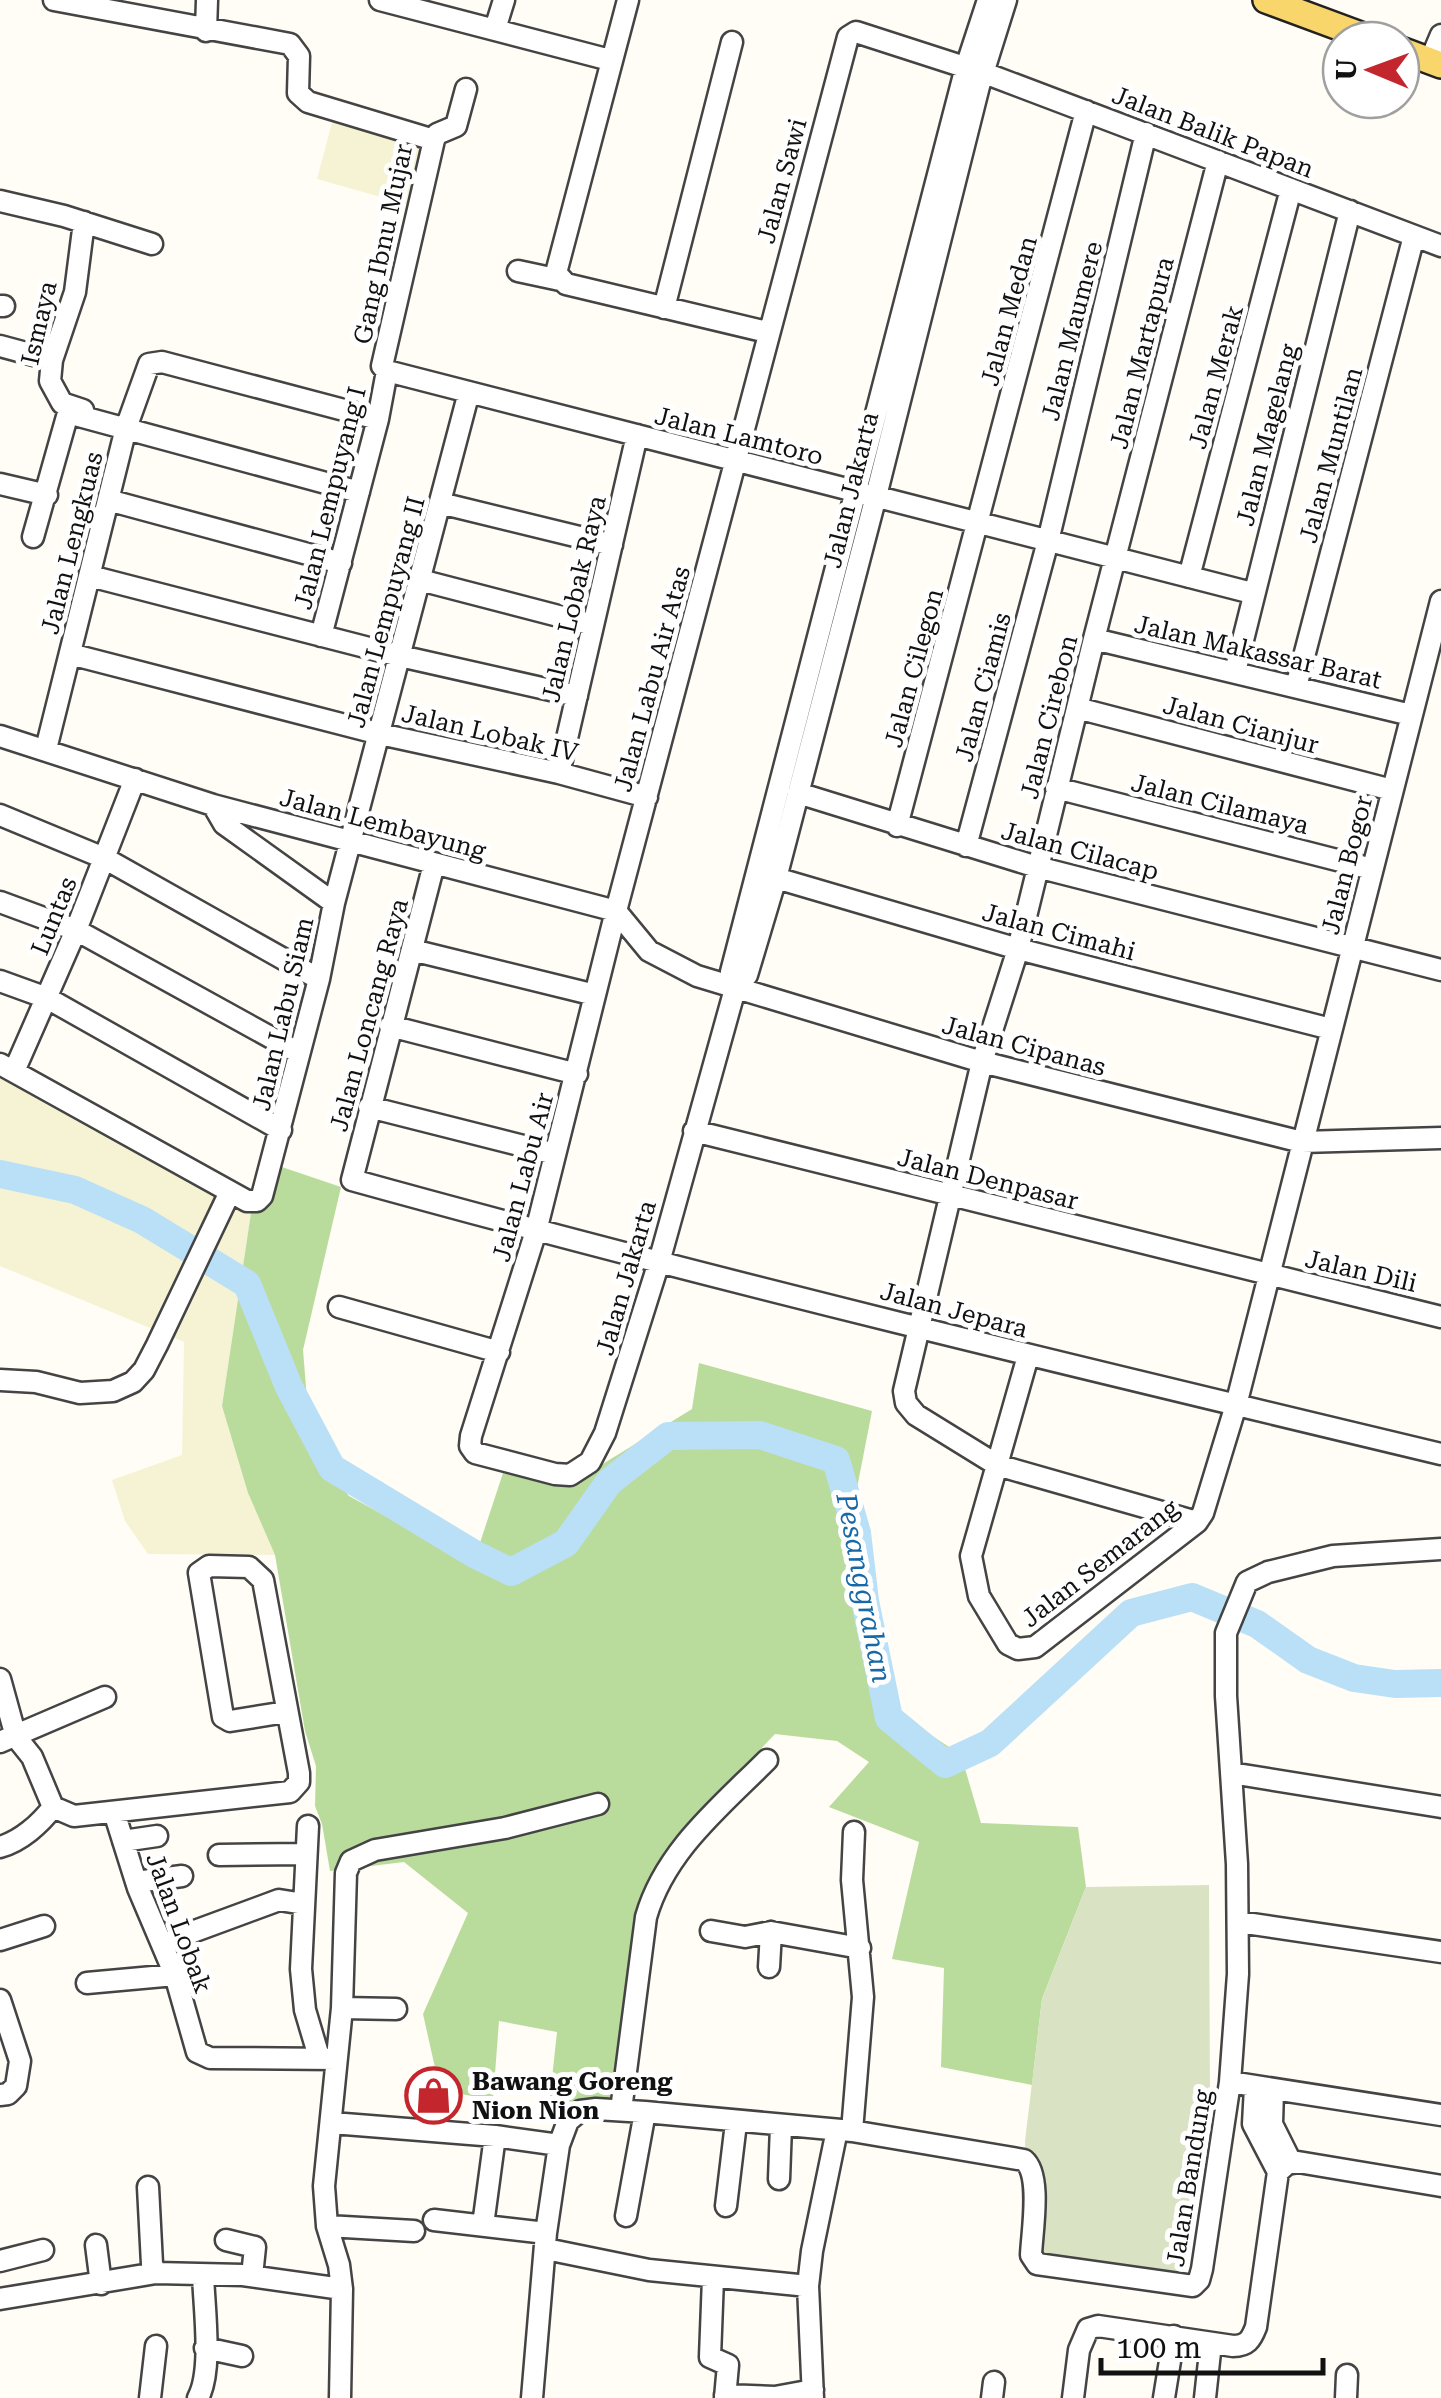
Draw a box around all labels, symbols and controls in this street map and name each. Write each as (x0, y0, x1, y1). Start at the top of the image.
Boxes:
north arrow (1321, 20, 1421, 120)
text: U (1330, 59, 1363, 81)
street label: Jalan Balik Papan (1108, 80, 1318, 184)
street label: Jalan Sawi (751, 115, 813, 247)
street label: Gang Ibnu Mujar (348, 141, 418, 347)
street label: Jalan Medan (975, 233, 1043, 389)
street label: Jalan Maumere (1036, 238, 1108, 424)
street label: Jalan Martapura (1104, 254, 1180, 452)
street label: Ismaya (15, 278, 63, 368)
street label: Jalan Merak (1183, 302, 1249, 452)
street label: Jalan Magelang (1230, 340, 1304, 529)
street label: Jalan Muntilan (1294, 364, 1368, 546)
street label: Jalan Lempuyang I (288, 384, 372, 612)
street label: Jalan Lamtoro (652, 401, 826, 471)
street label: Jalan Jakarta (818, 409, 884, 571)
street label: Jalan Lengkuas (35, 449, 109, 637)
street label: Jalan Lobak Raya (536, 492, 612, 705)
street label: Jalan Lempuyang II (341, 493, 431, 731)
street label: Jalan Labu Air Atas (608, 563, 696, 795)
street label: Jalan Cilegon (879, 585, 949, 751)
street label: Jalan Ciamis (949, 609, 1017, 765)
street label: Jalan Makassar Barat (1132, 609, 1384, 695)
street label: Jalan Cirebon (1015, 632, 1083, 802)
street label: Jalan Cianjur (1160, 690, 1322, 760)
street label: Jalan Lobak IV (399, 699, 582, 768)
street label: Jalan Cilamaya (1128, 768, 1312, 840)
street label: Jalan Lembayung (277, 783, 490, 866)
street label: Jalan Bogor (1316, 793, 1378, 937)
street label: Jalan Cilacap (998, 816, 1162, 886)
street label: Luntas (25, 873, 83, 959)
street label: Jalan Loncang Raya (324, 895, 414, 1135)
street label: Jalan Cimahi (979, 898, 1139, 966)
street label: Jalan Labu Siam (247, 914, 319, 1114)
street label: Jalan Cipanas (939, 1010, 1109, 1082)
street label: Jalan Labu Air (486, 1089, 560, 1265)
street label: Jalan Denpasar (895, 1143, 1081, 1215)
street label: Jalan Jakarta (590, 1197, 662, 1359)
street label: Jalan Dili (1302, 1244, 1420, 1298)
street label: Jalan Jepara (877, 1276, 1031, 1344)
water label: Pesanggrahan (829, 1489, 899, 1686)
street label: Jalan Semarang (1016, 1492, 1185, 1633)
street label: Jalan Lobak (140, 1849, 218, 1997)
shop icon: Bawang Goreng Nion Nion (403, 2065, 463, 2125)
place label: Bawang Goreng Nion Nion (472, 2067, 673, 2125)
street label: Jalan Bandung (1161, 2087, 1217, 2269)
scale bar (1101, 2313, 1324, 2375)
text: 100 m (1116, 2330, 1201, 2365)

